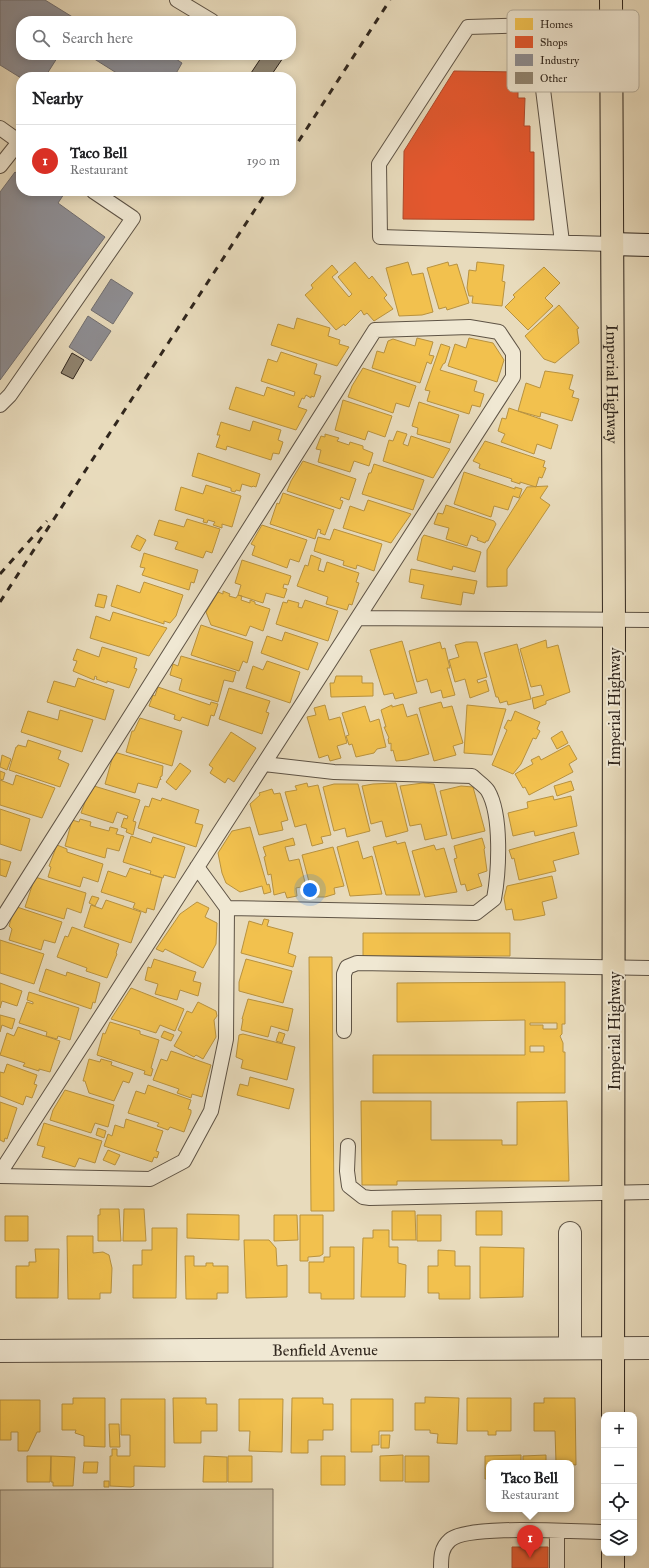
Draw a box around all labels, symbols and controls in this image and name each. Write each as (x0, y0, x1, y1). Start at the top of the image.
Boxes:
legend (507, 10, 639, 92)
search box (16, 16, 296, 60)
text: Homes (540, 18, 573, 31)
icon: search (30, 27, 52, 49)
text: Search here (62, 29, 133, 47)
text: Shops (540, 36, 568, 49)
text: Industry (540, 54, 580, 67)
text: Other (540, 72, 568, 85)
text: Nearby (32, 88, 83, 109)
text: Taco Bell (70, 144, 127, 162)
text: 1 (42, 153, 48, 169)
text: 190 m (247, 153, 280, 169)
text: Restaurant (70, 162, 128, 178)
street label: Imperial Highway (602, 324, 623, 444)
street label: Imperial Highway (605, 647, 625, 766)
your location (300, 880, 320, 900)
street label: Imperial Highway (605, 971, 625, 1090)
street label: Benfield Avenue (272, 1340, 378, 1359)
map controls (601, 1412, 637, 1556)
button: + (601, 1412, 637, 1448)
button: − (601, 1448, 637, 1484)
popup (486, 1460, 574, 1512)
text: Taco Bell (501, 1469, 558, 1487)
button: locate (601, 1484, 637, 1520)
text: Restaurant (501, 1487, 559, 1503)
button: layers (601, 1520, 637, 1556)
pin: 1 (517, 1525, 543, 1558)

